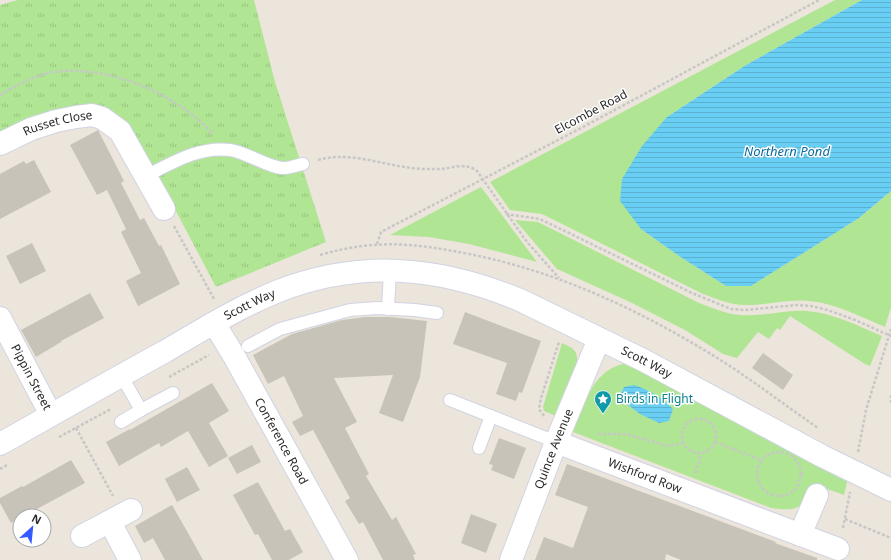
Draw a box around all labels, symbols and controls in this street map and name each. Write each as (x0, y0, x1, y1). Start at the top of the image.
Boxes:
street label: Elcombe Road (551, 85, 630, 138)
street label: Russet Close (20, 106, 94, 140)
water label: Northern Pond (744, 142, 830, 160)
street label: Scott Way (221, 284, 278, 324)
street label: Pippin Street (7, 341, 56, 414)
street label: Scott Way (618, 342, 676, 382)
place icon: Birds in Flight (593, 389, 613, 414)
place label: Birds in Flight (616, 390, 694, 407)
street label: Conference Road (251, 395, 312, 487)
street label: Quince Avenue (530, 406, 577, 491)
street label: Wishford Row (606, 453, 685, 497)
north arrow (12, 508, 52, 548)
text: N (29, 510, 44, 527)

